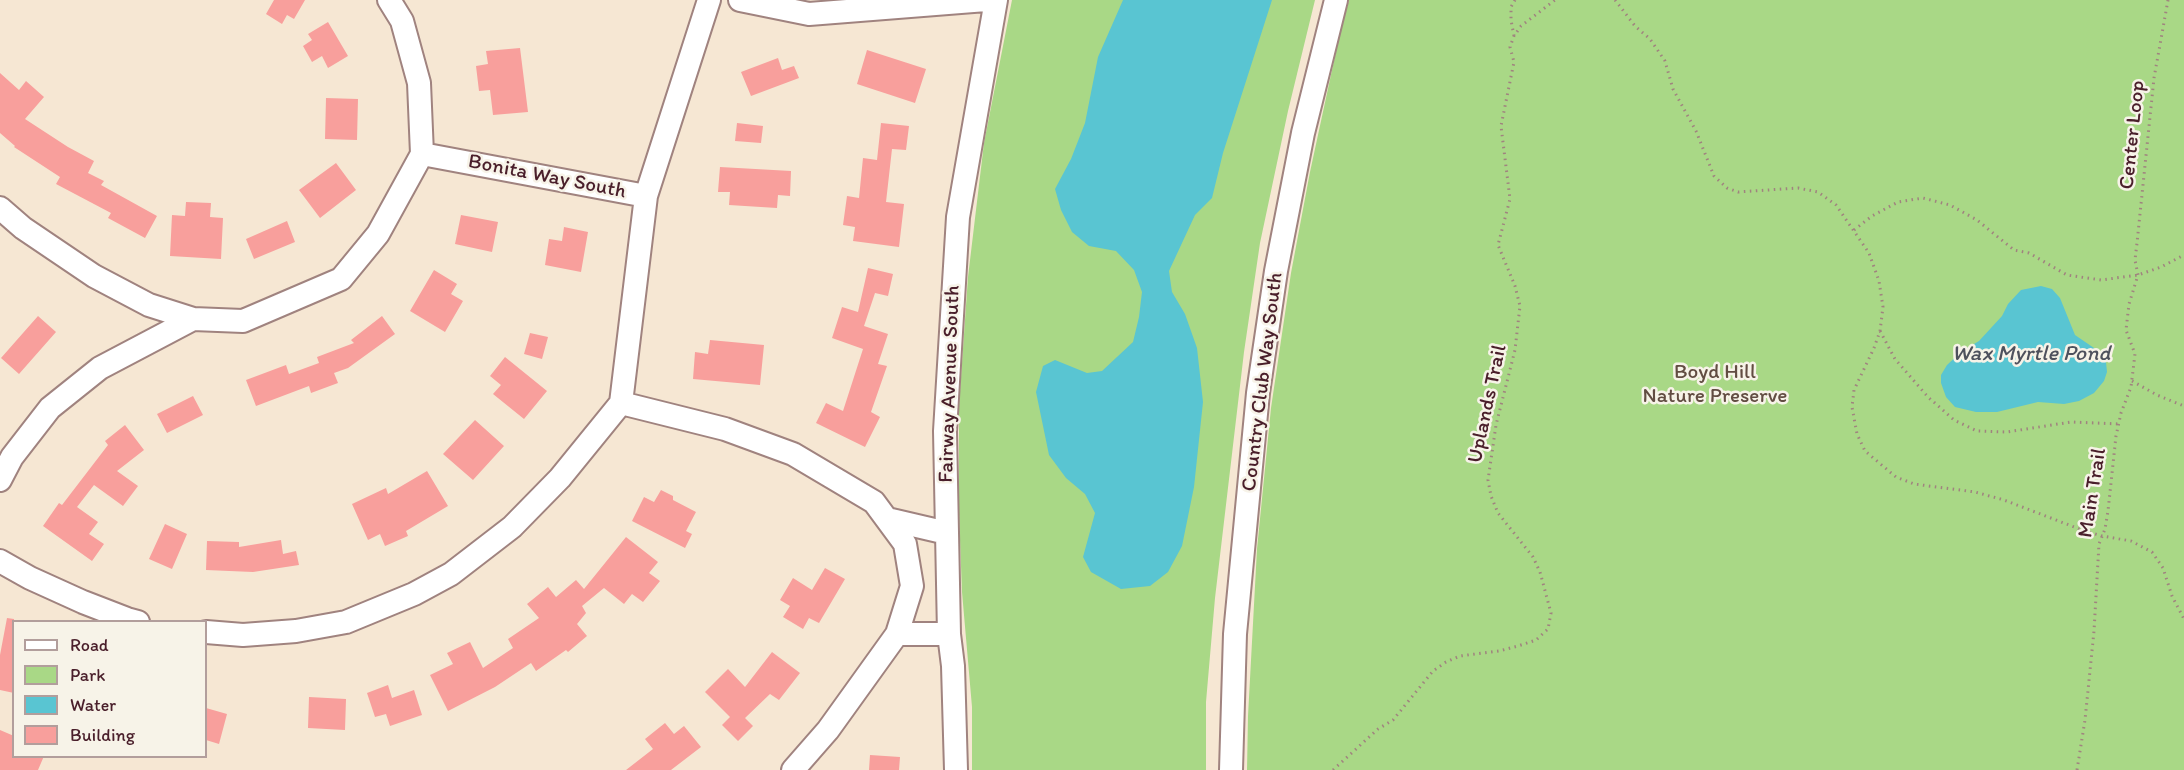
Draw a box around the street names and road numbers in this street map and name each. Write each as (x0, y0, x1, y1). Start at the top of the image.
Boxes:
street label: Center Loop (2115, 79, 2151, 191)
street label: Bonita Way South (466, 149, 628, 205)
street label: Country Club Way South (1237, 271, 1289, 493)
street label: Fairway Avenue South (934, 285, 966, 483)
street label: Uplands Trail (1463, 343, 1513, 465)
street label: Main Trail (2073, 446, 2113, 540)

